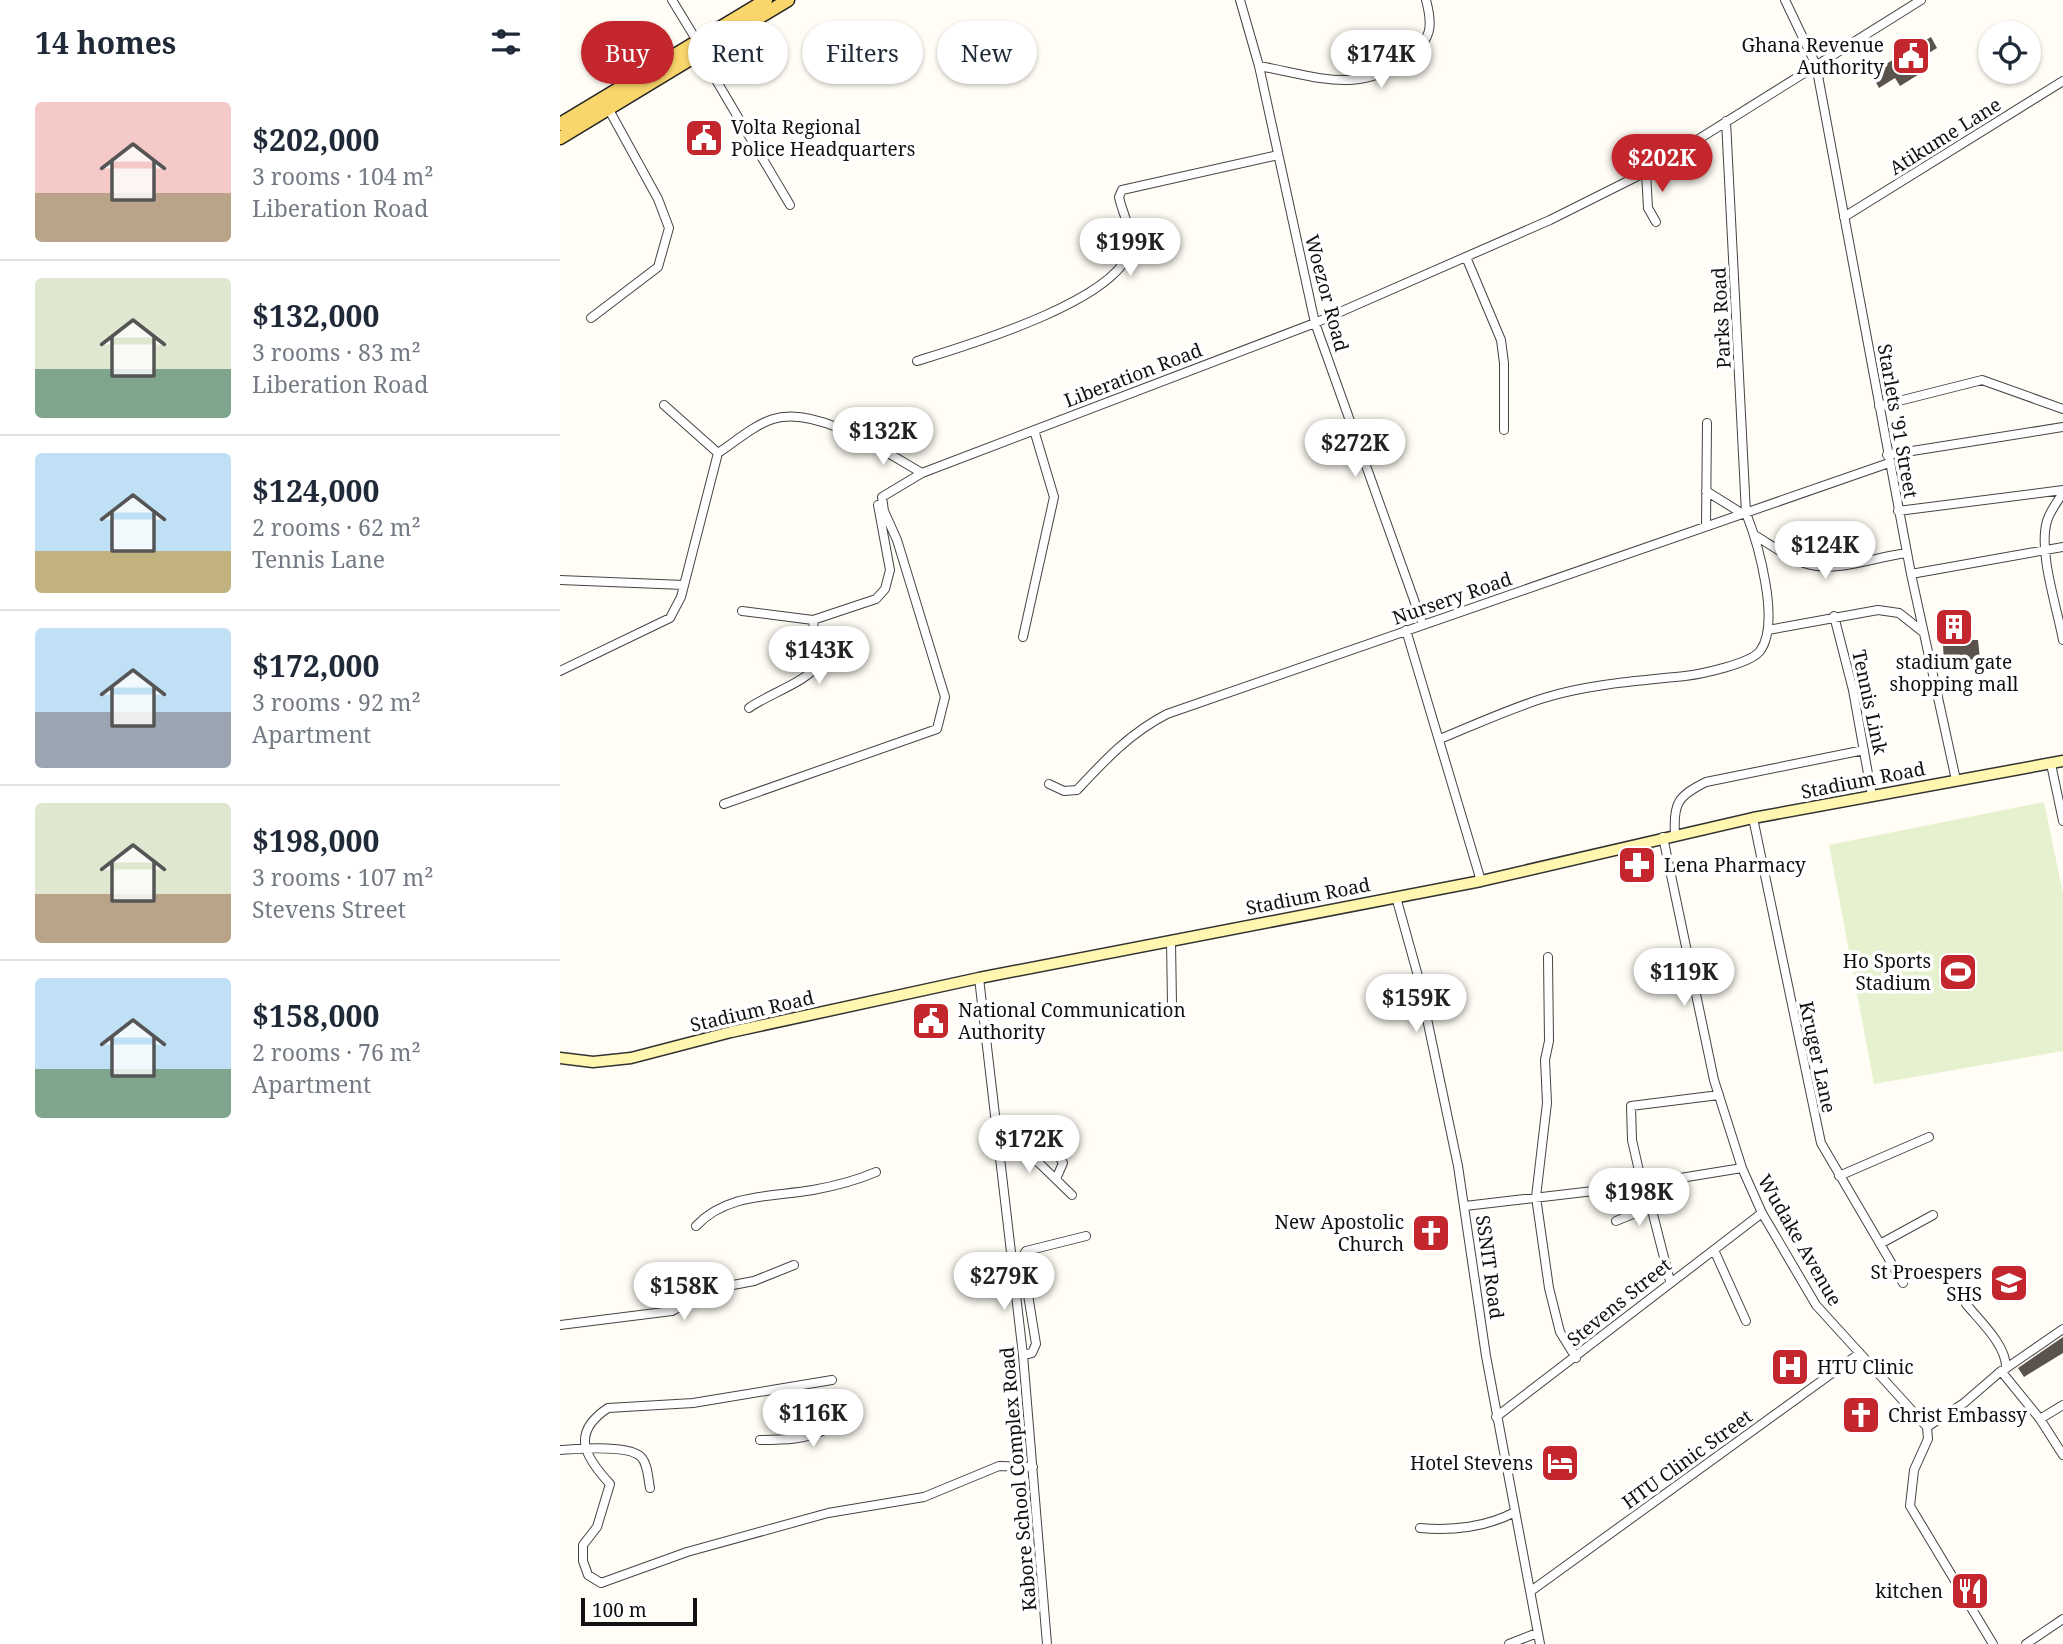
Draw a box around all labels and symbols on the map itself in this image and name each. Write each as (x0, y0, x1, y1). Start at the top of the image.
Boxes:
pin: $174K (1332, 31, 1430, 90)
place label: Ghana Revenue Authority (1741, 32, 1884, 80)
public building icon: Ghana Revenue Authority (1890, 35, 1932, 77)
street label: Atikume Lane (1884, 91, 2006, 181)
place label: Volta Regional Police Headquarters (731, 114, 915, 162)
public building icon: Volta Regional Police Headquarters (683, 117, 725, 159)
pin: $202K (1613, 134, 1711, 194)
pin: $199K (1081, 218, 1179, 278)
street label: Woezor Road (1299, 232, 1355, 355)
street label: Parks Road (1705, 266, 1737, 369)
street label: Liberation Road (1060, 337, 1206, 413)
street label: Starlets '91 Street (1872, 342, 1924, 501)
pin: $132K (834, 407, 932, 467)
pin: $272K (1306, 420, 1404, 479)
pin: $124K (1776, 522, 1874, 581)
street label: Nursery Road (1389, 565, 1515, 631)
building icon: stadium gate shopping mall (1933, 606, 1975, 648)
pin: $143K (770, 626, 868, 686)
street label: Tennis Link (1846, 647, 1894, 758)
place label: stadium gate shopping mall (1890, 649, 2019, 697)
street label: Stadium Road (1799, 755, 1928, 805)
pharmacy icon: Lena Pharmacy (1616, 844, 1658, 886)
place label: Lena Pharmacy (1664, 852, 1806, 878)
street label: Stadium Road (1244, 871, 1373, 921)
pin: $119K (1635, 948, 1733, 1008)
place label: Ho Sports Stadium (1843, 948, 1931, 996)
sports icon: Ho Sports Stadium (1937, 951, 1979, 993)
pin: $159K (1367, 974, 1465, 1034)
street label: Stadium Road (688, 984, 817, 1038)
place label: National Communication Authority (958, 997, 1186, 1045)
street label: Kruger Lane (1793, 999, 1843, 1115)
public building icon: National Communication Authority (910, 1000, 952, 1042)
pin: $172K (980, 1116, 1078, 1175)
pin: $198K (1590, 1168, 1688, 1228)
street label: Wudake Avenue (1752, 1169, 1848, 1311)
place label: New Apostolic Church (1274, 1209, 1404, 1257)
church icon: New Apostolic Church (1410, 1212, 1452, 1254)
street label: SSNIT Road (1470, 1213, 1510, 1321)
pin: $279K (955, 1252, 1053, 1312)
street label: Stevens Street (1561, 1252, 1677, 1352)
place label: St Proespers SHS (1871, 1259, 1982, 1307)
pin: $158K (635, 1262, 733, 1322)
school or university icon: St Proespers SHS (1988, 1262, 2030, 1304)
street label: Kabore School Complex Road (993, 1345, 1043, 1612)
hospital icon: HTU Clinic (1769, 1346, 1811, 1388)
place label: HTU Clinic (1817, 1354, 1914, 1380)
pin: $116K (764, 1390, 862, 1449)
church icon: Christ Embassy (1840, 1394, 1882, 1436)
place label: Christ Embassy (1888, 1402, 2027, 1428)
street label: HTU Clinic Street (1617, 1403, 1757, 1515)
hotel icon: Hotel Stevens (1539, 1442, 1581, 1484)
place label: Hotel Stevens (1410, 1450, 1533, 1476)
restaurant icon: kitchen (1949, 1570, 1991, 1612)
place label: kitchen (1875, 1578, 1943, 1604)
scale bar (581, 1595, 696, 1627)

